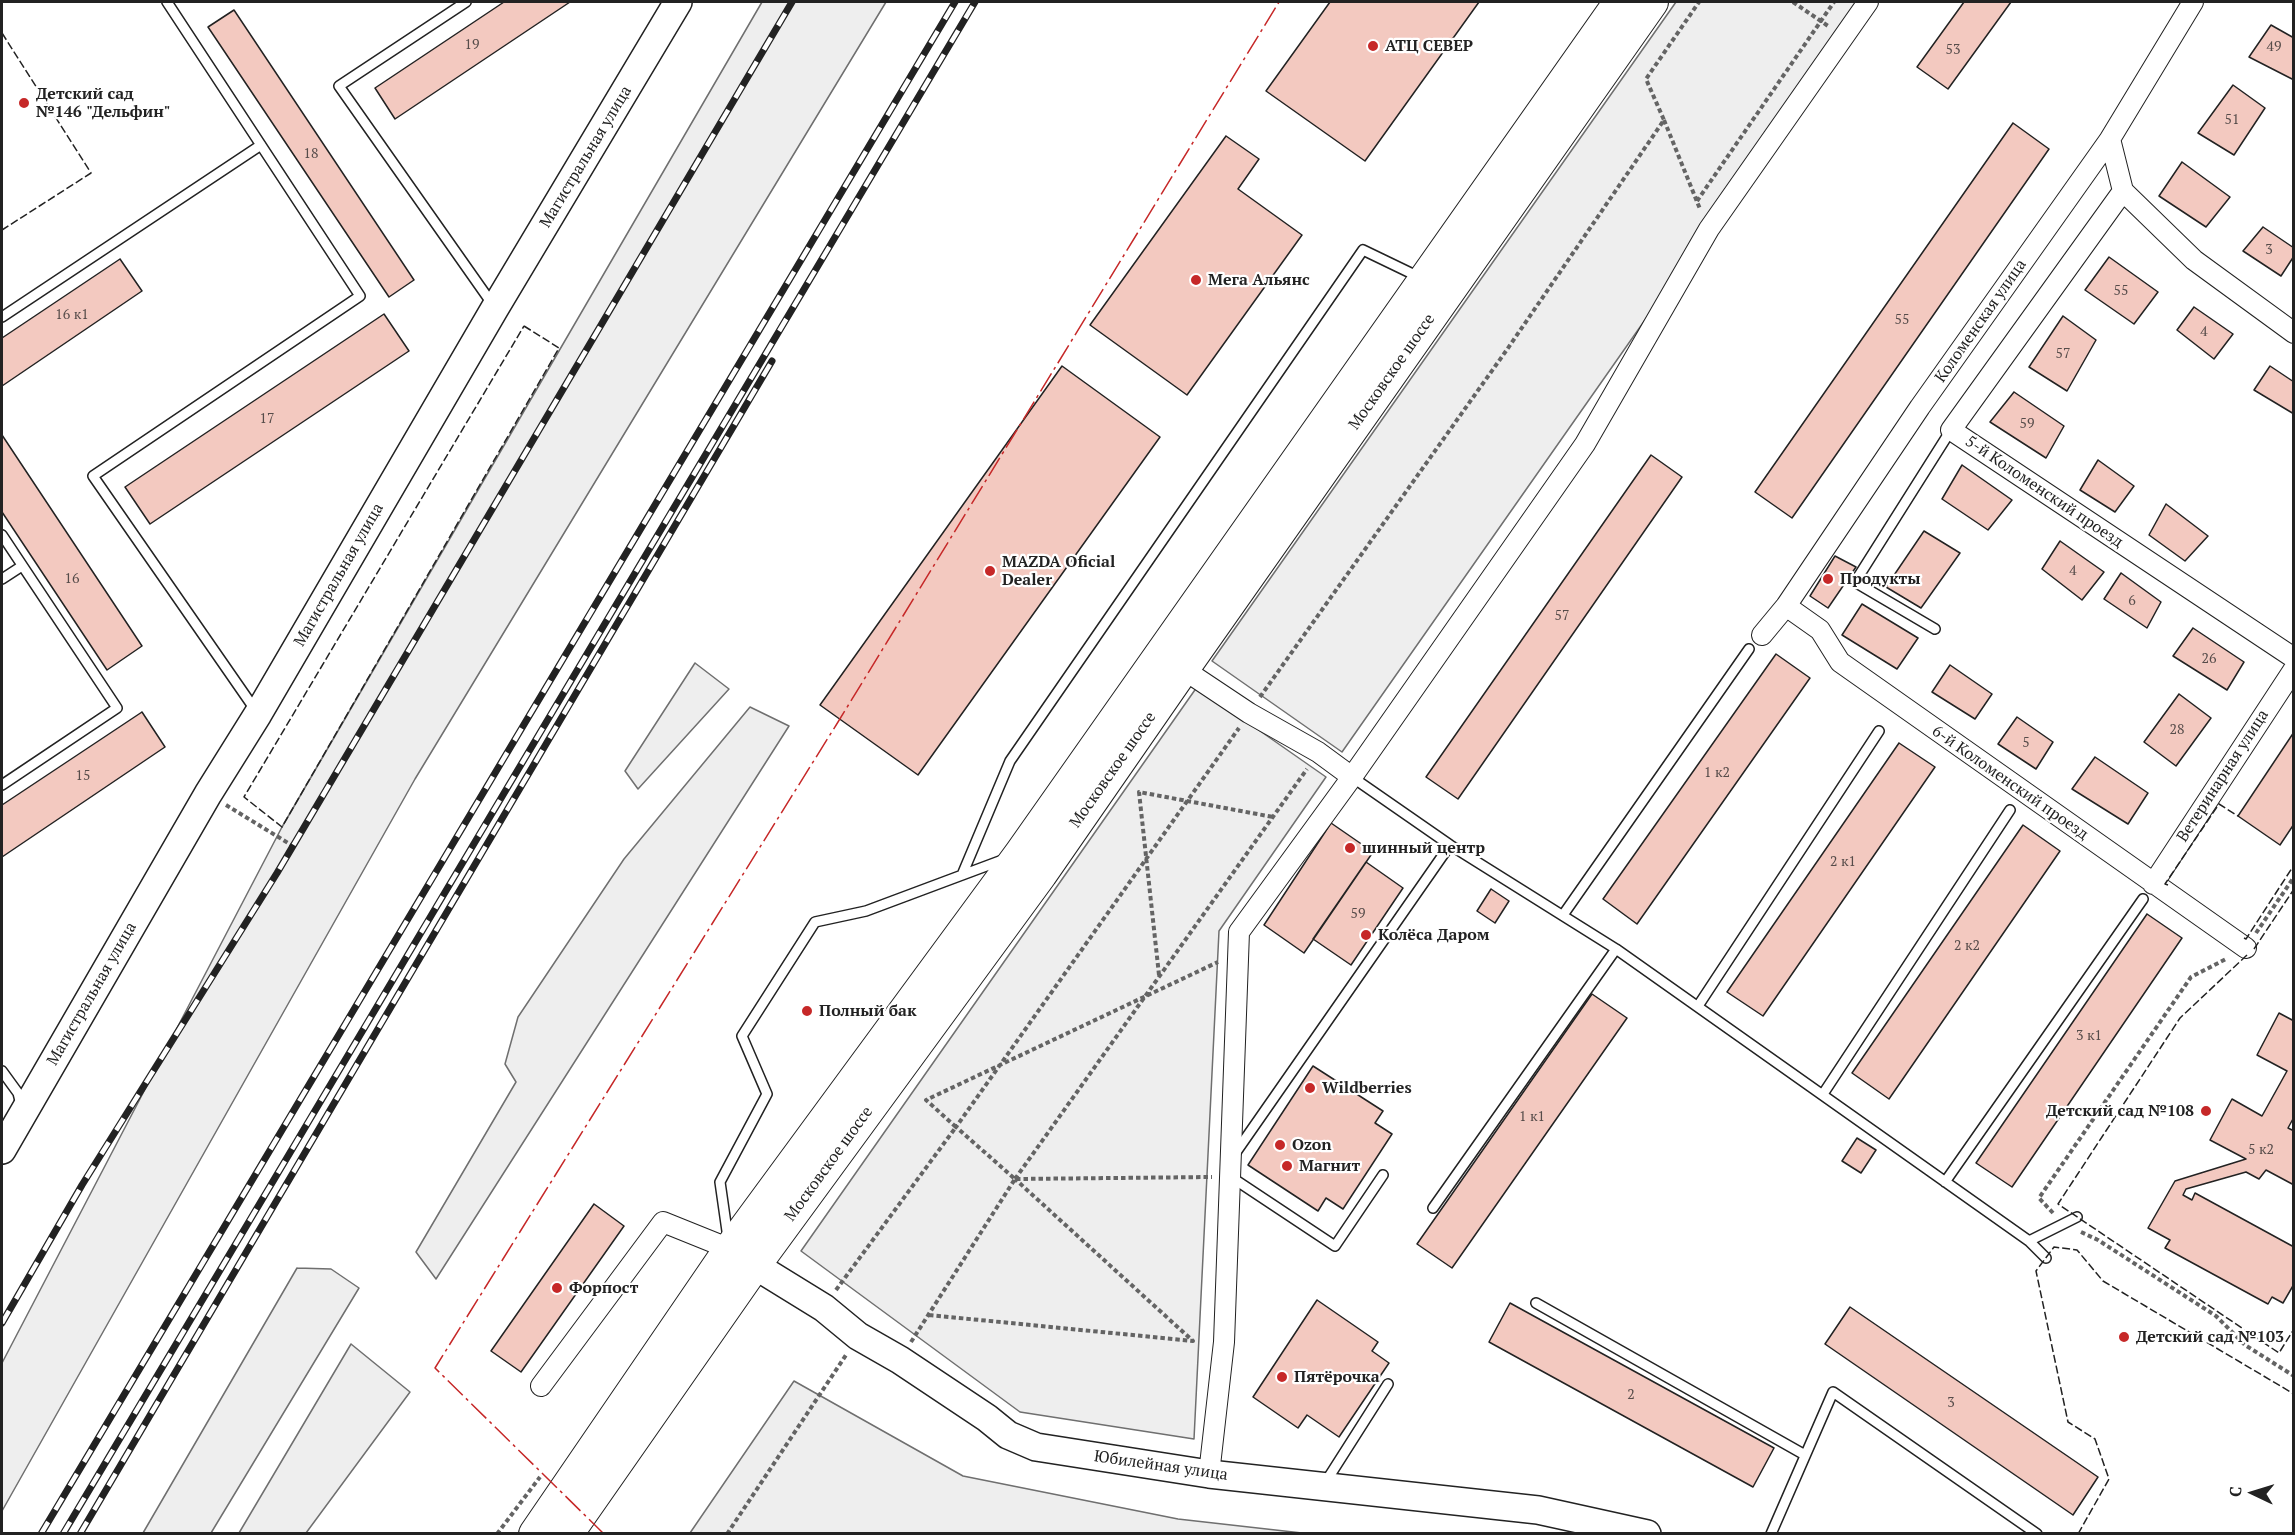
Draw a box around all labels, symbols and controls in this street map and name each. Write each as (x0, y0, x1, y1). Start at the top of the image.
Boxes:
place label: АТЦ СЕВЕР (1385, 36, 1473, 56)
house number: 19 (465, 37, 479, 53)
marker: АТЦ СЕВЕР (1366, 39, 1380, 53)
house number: 49 (2267, 39, 2281, 55)
house number: 53 (1946, 42, 1960, 58)
street label: Магистральная улица (536, 83, 636, 231)
place label: Детский сад №146 "Дельфин" (36, 84, 170, 122)
marker: Детский сад №146 "Дельфин" (17, 96, 31, 110)
house number: 51 (2225, 112, 2239, 128)
house number: 18 (304, 146, 318, 162)
house number: 3 (2265, 242, 2273, 258)
street label: Коломенская улица (1931, 256, 2031, 386)
place label: Мега Альянс (1208, 270, 1310, 290)
marker: Мега Альянс (1189, 273, 1203, 287)
house number: 55 (2114, 283, 2128, 299)
house number: 16 к1 (55, 307, 89, 323)
street label: Московское шоссе (1345, 310, 1439, 434)
house number: 55 (1895, 312, 1909, 328)
house number: 4 (2200, 324, 2208, 340)
house number: 57 (2056, 346, 2070, 362)
house number: 17 (260, 411, 274, 427)
house number: 59 (2020, 416, 2034, 432)
street label: 5-й Коломенский проезд (1961, 432, 2127, 552)
street label: Магистральная улица (290, 500, 388, 650)
place label: MAZDA Oficial Dealer (1002, 552, 1115, 590)
house number: 4 (2069, 563, 2077, 579)
marker: MAZDA Oficial Dealer (983, 564, 997, 578)
place label: Продукты (1840, 569, 1921, 589)
house number: 16 (65, 571, 79, 587)
marker: Продукты (1821, 572, 1835, 586)
house number: 6 (2128, 593, 2136, 609)
house number: 57 (1555, 608, 1569, 624)
house number: 26 (2202, 651, 2216, 667)
street label: Ветеринарная улица (2173, 706, 2273, 846)
street label: Московское шоссе (1066, 708, 1160, 832)
street label: 6-й Коломенский проезд (1928, 722, 2092, 844)
house number: 28 (2170, 722, 2184, 738)
house number: 5 (2022, 735, 2030, 751)
house number: 1 к2 (1704, 765, 1730, 781)
house number: 15 (76, 768, 90, 784)
place label: шинный центр (1362, 838, 1485, 858)
marker: шинный центр (1343, 841, 1357, 855)
house number: 2 к1 (1830, 854, 1856, 870)
house number: 59 (1351, 906, 1365, 922)
street label: Магистральная улица (43, 919, 141, 1069)
place label: Колёса Даром (1378, 925, 1490, 945)
marker: Колёса Даром (1359, 928, 1373, 942)
house number: 2 к2 (1954, 938, 1980, 954)
place label: Полный бак (819, 1001, 916, 1021)
marker: Полный бак (800, 1004, 814, 1018)
house number: 3 к1 (2076, 1028, 2102, 1044)
place label: Wildberries (1322, 1078, 1412, 1098)
marker: Wildberries (1303, 1081, 1317, 1095)
place label: Детский сад №108 (2046, 1101, 2194, 1121)
street label: Московское шоссе (781, 1103, 877, 1225)
marker: Детский сад №108 (2199, 1104, 2213, 1118)
house number: 1 к1 (1519, 1109, 1545, 1125)
place label: Ozon (1292, 1135, 1332, 1155)
marker: Ozon (1273, 1138, 1287, 1152)
house number: 5 к2 (2248, 1142, 2274, 1158)
place label: Магнит (1299, 1156, 1360, 1176)
marker: Магнит (1280, 1159, 1294, 1173)
place label: Форпост (569, 1278, 638, 1298)
marker: Форпост (550, 1281, 564, 1295)
place label: Детский сад №103 (2136, 1327, 2284, 1347)
marker: Детский сад №103 (2117, 1330, 2131, 1344)
place label: Пятёрочка (1294, 1367, 1380, 1387)
marker: Пятёрочка (1275, 1370, 1289, 1384)
house number: 2 (1627, 1387, 1635, 1403)
house number: 3 (1947, 1395, 1955, 1411)
street label: Юбилейная улица (1093, 1447, 1229, 1485)
north arrow (2223, 1463, 2283, 1523)
text: С (2224, 1486, 2246, 1498)

